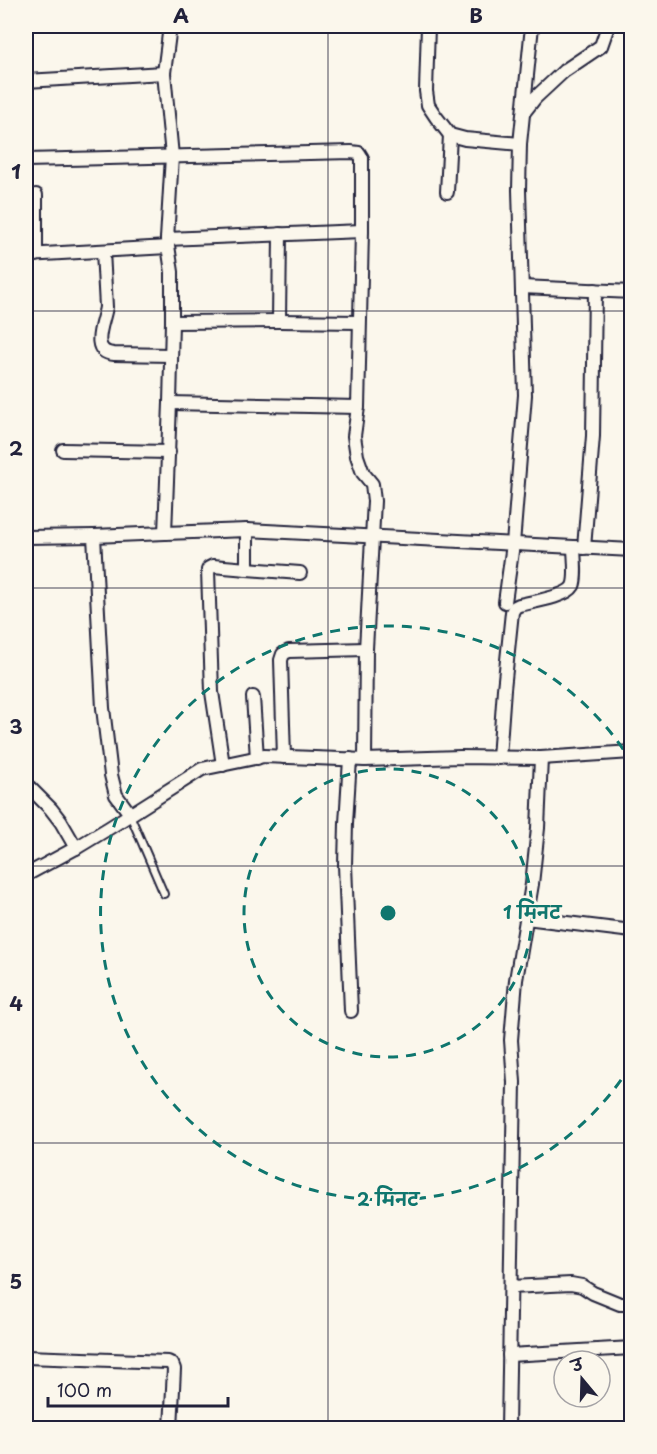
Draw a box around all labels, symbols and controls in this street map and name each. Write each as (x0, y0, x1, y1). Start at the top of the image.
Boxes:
text: A (173, 0, 189, 30)
text: B (469, 0, 483, 30)
text: 1 (11, 156, 21, 186)
text: 2 (9, 433, 23, 463)
text: 3 (9, 711, 23, 741)
text: 1 मिनट (503, 898, 563, 925)
centre of rings (378, 903, 398, 923)
text: 4 (9, 988, 23, 1018)
text: 2 मिनट (357, 1185, 421, 1212)
text: 5 (10, 1266, 22, 1296)
north arrow (552, 1349, 612, 1409)
text: उ (566, 1350, 587, 1378)
scale bar (48, 1370, 228, 1408)
text: 100 m (57, 1376, 112, 1403)

